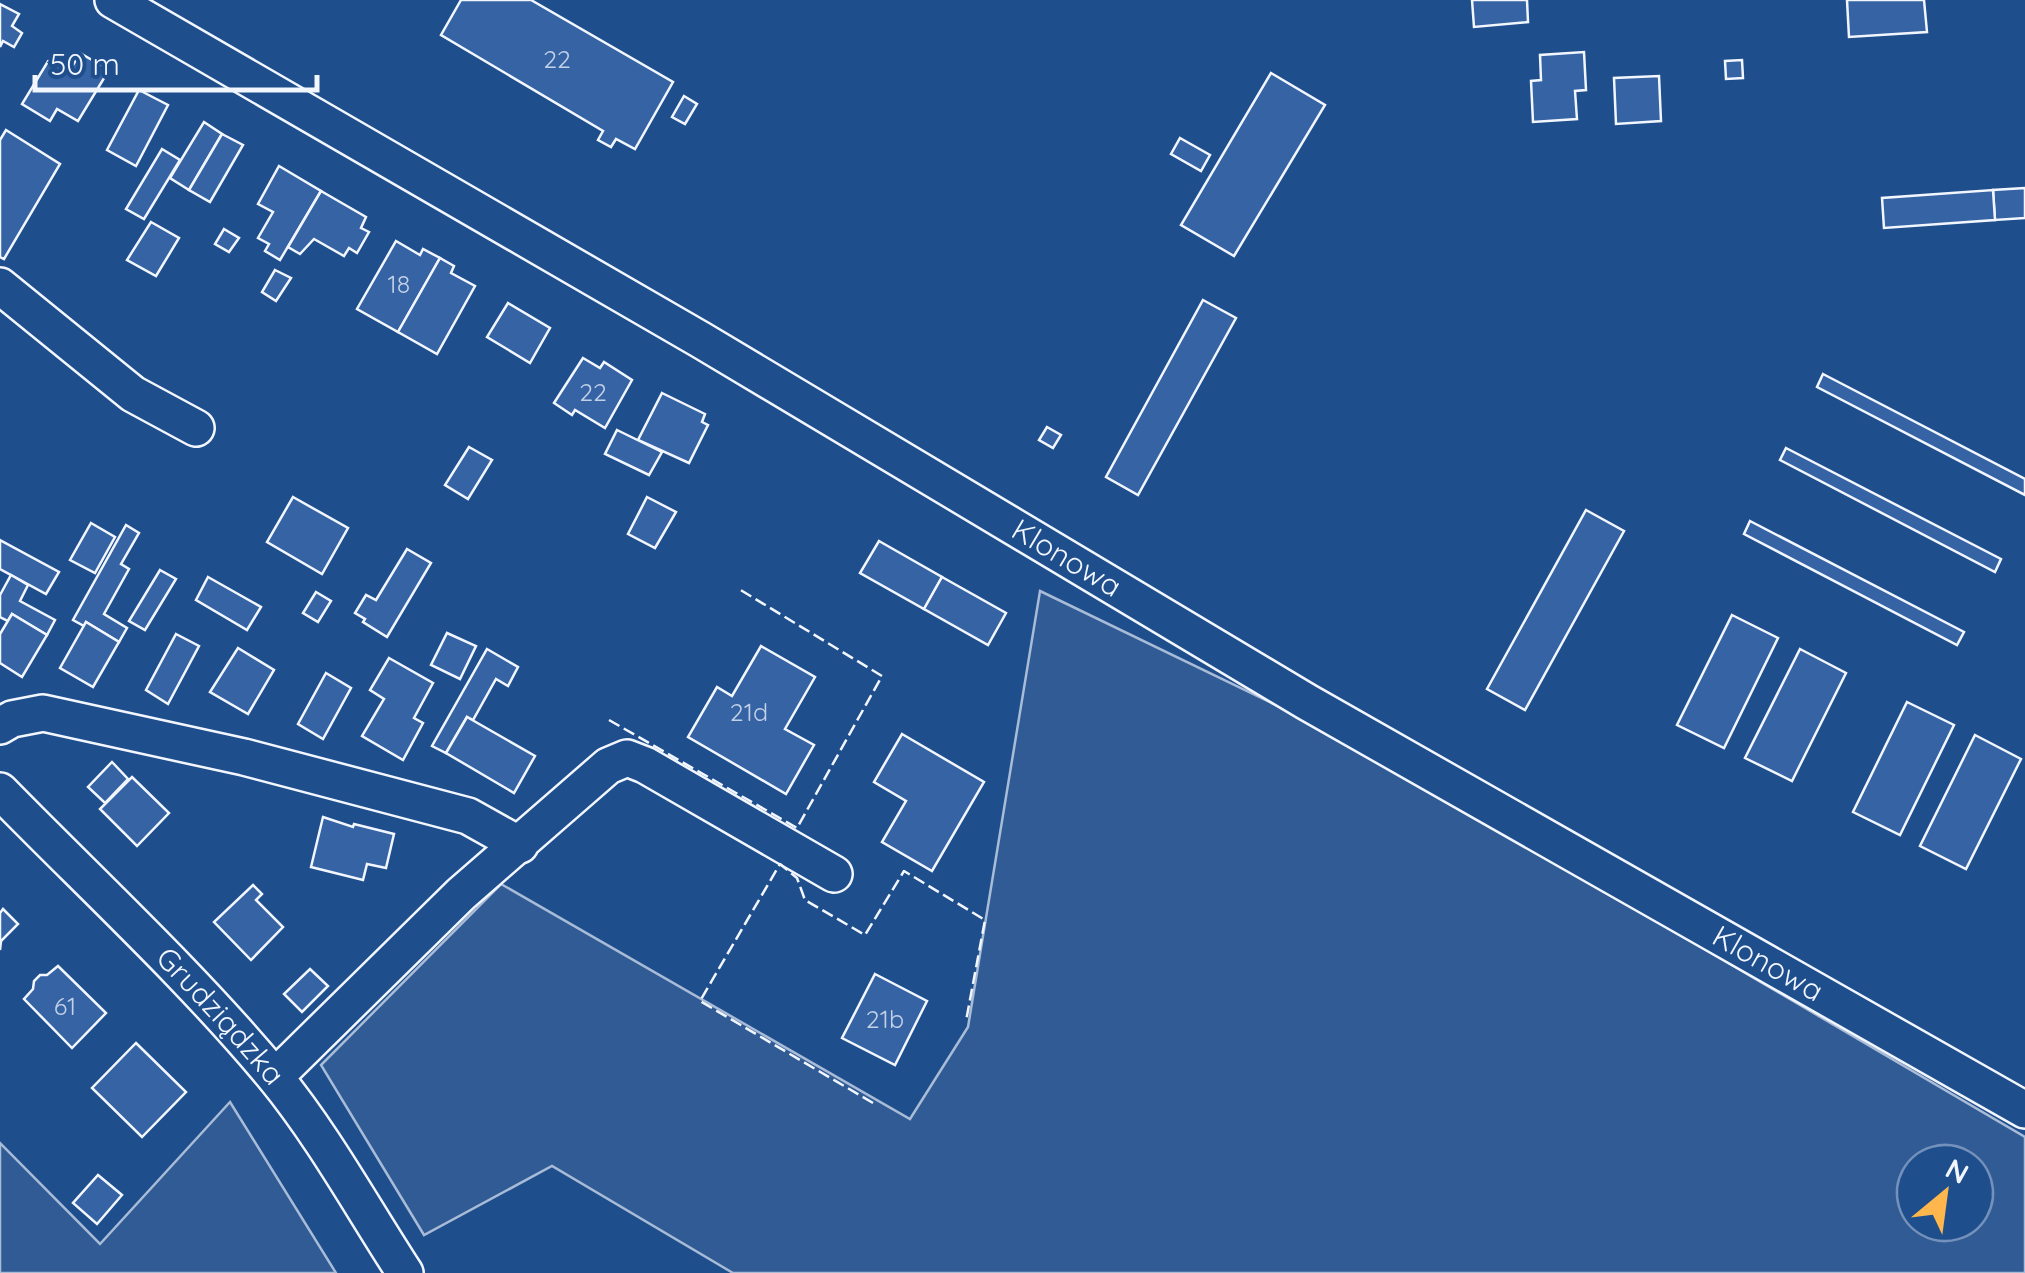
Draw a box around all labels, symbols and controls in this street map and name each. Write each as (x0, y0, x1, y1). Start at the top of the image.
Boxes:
scale bar (35, 30, 318, 92)
house number: 22 (543, 43, 571, 74)
text: 50 m (50, 45, 120, 83)
house number: 18 (388, 268, 410, 299)
house number: 22 (579, 376, 607, 407)
street label: Klonowa (1005, 510, 1129, 605)
house number: 21d (730, 696, 768, 727)
street label: Klonowa (1706, 916, 1830, 1009)
street label: Grudziądzka (148, 939, 293, 1092)
house number: 61 (54, 990, 76, 1021)
house number: 21b (866, 1003, 904, 1034)
north arrow (1895, 1143, 1995, 1243)
text: N (1940, 1150, 1975, 1191)

